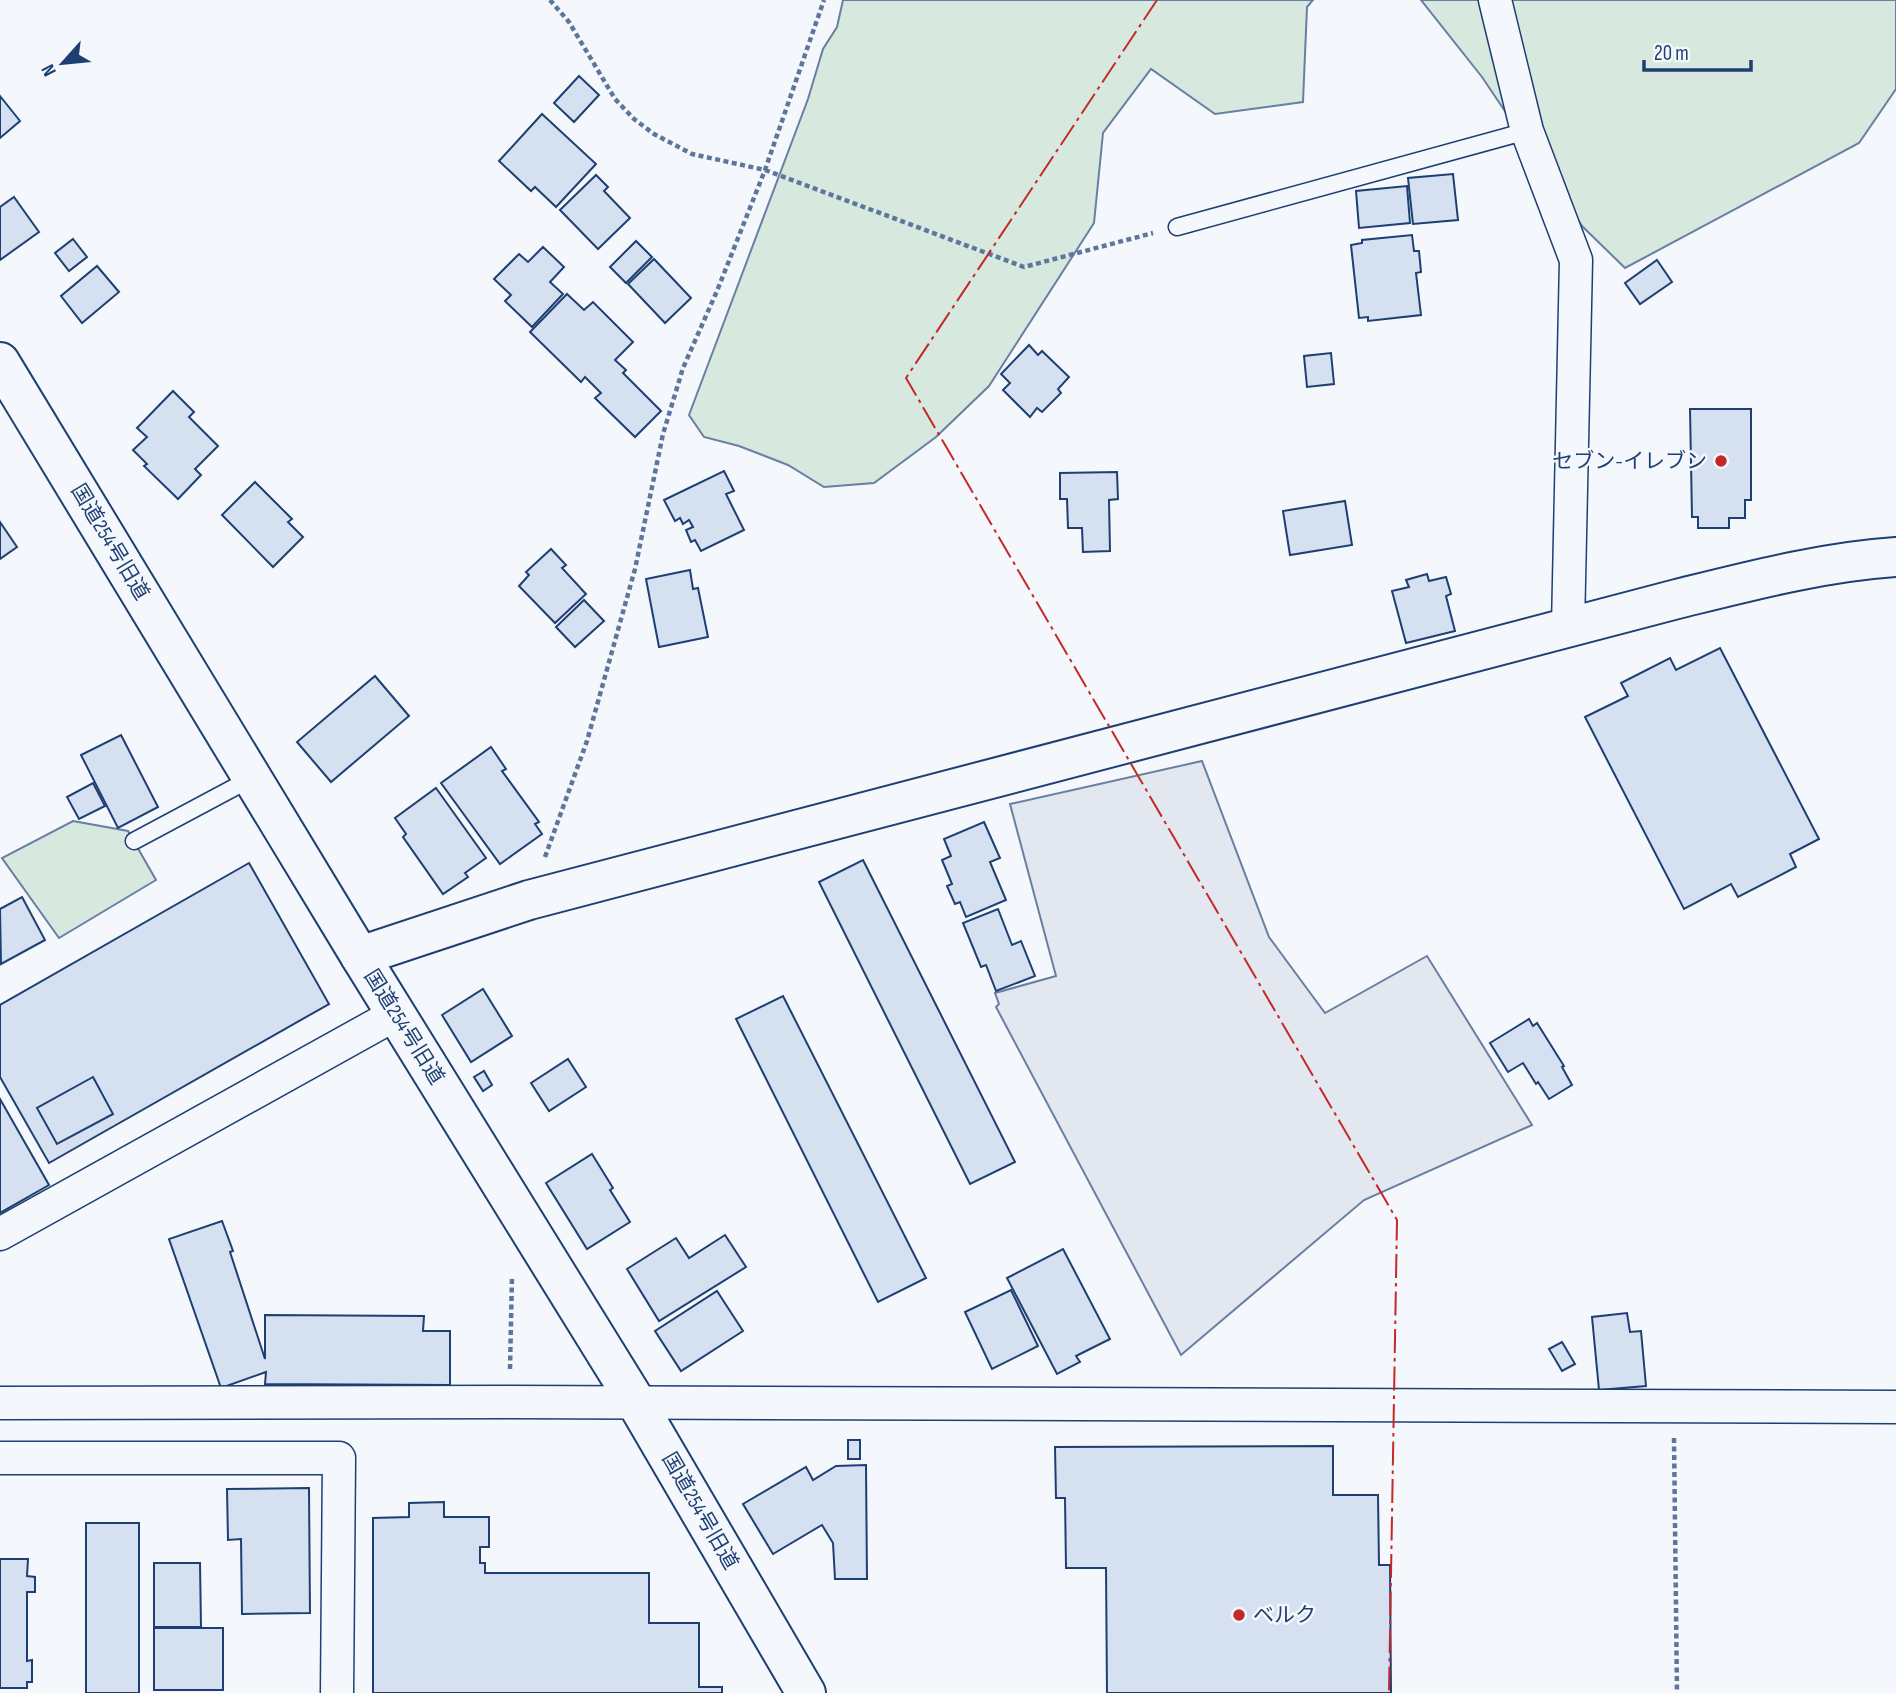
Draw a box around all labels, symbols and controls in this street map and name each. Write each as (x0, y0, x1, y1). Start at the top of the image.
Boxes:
north arrow (28, 28, 98, 98)
scale bar (1644, 28, 1751, 72)
text: 20 m (1654, 41, 1689, 66)
text: N (37, 60, 62, 80)
place label: セブン-イレブン (1552, 449, 1707, 474)
marker: セブン-イレブン (1713, 453, 1729, 469)
street label: 国道254号旧道 (66, 479, 154, 605)
street label: 国道254号旧道 (359, 965, 449, 1089)
street label: 国道254号旧道 (656, 1448, 744, 1574)
place label: ベルク (1253, 1603, 1316, 1628)
marker: ベルク (1231, 1607, 1247, 1623)

